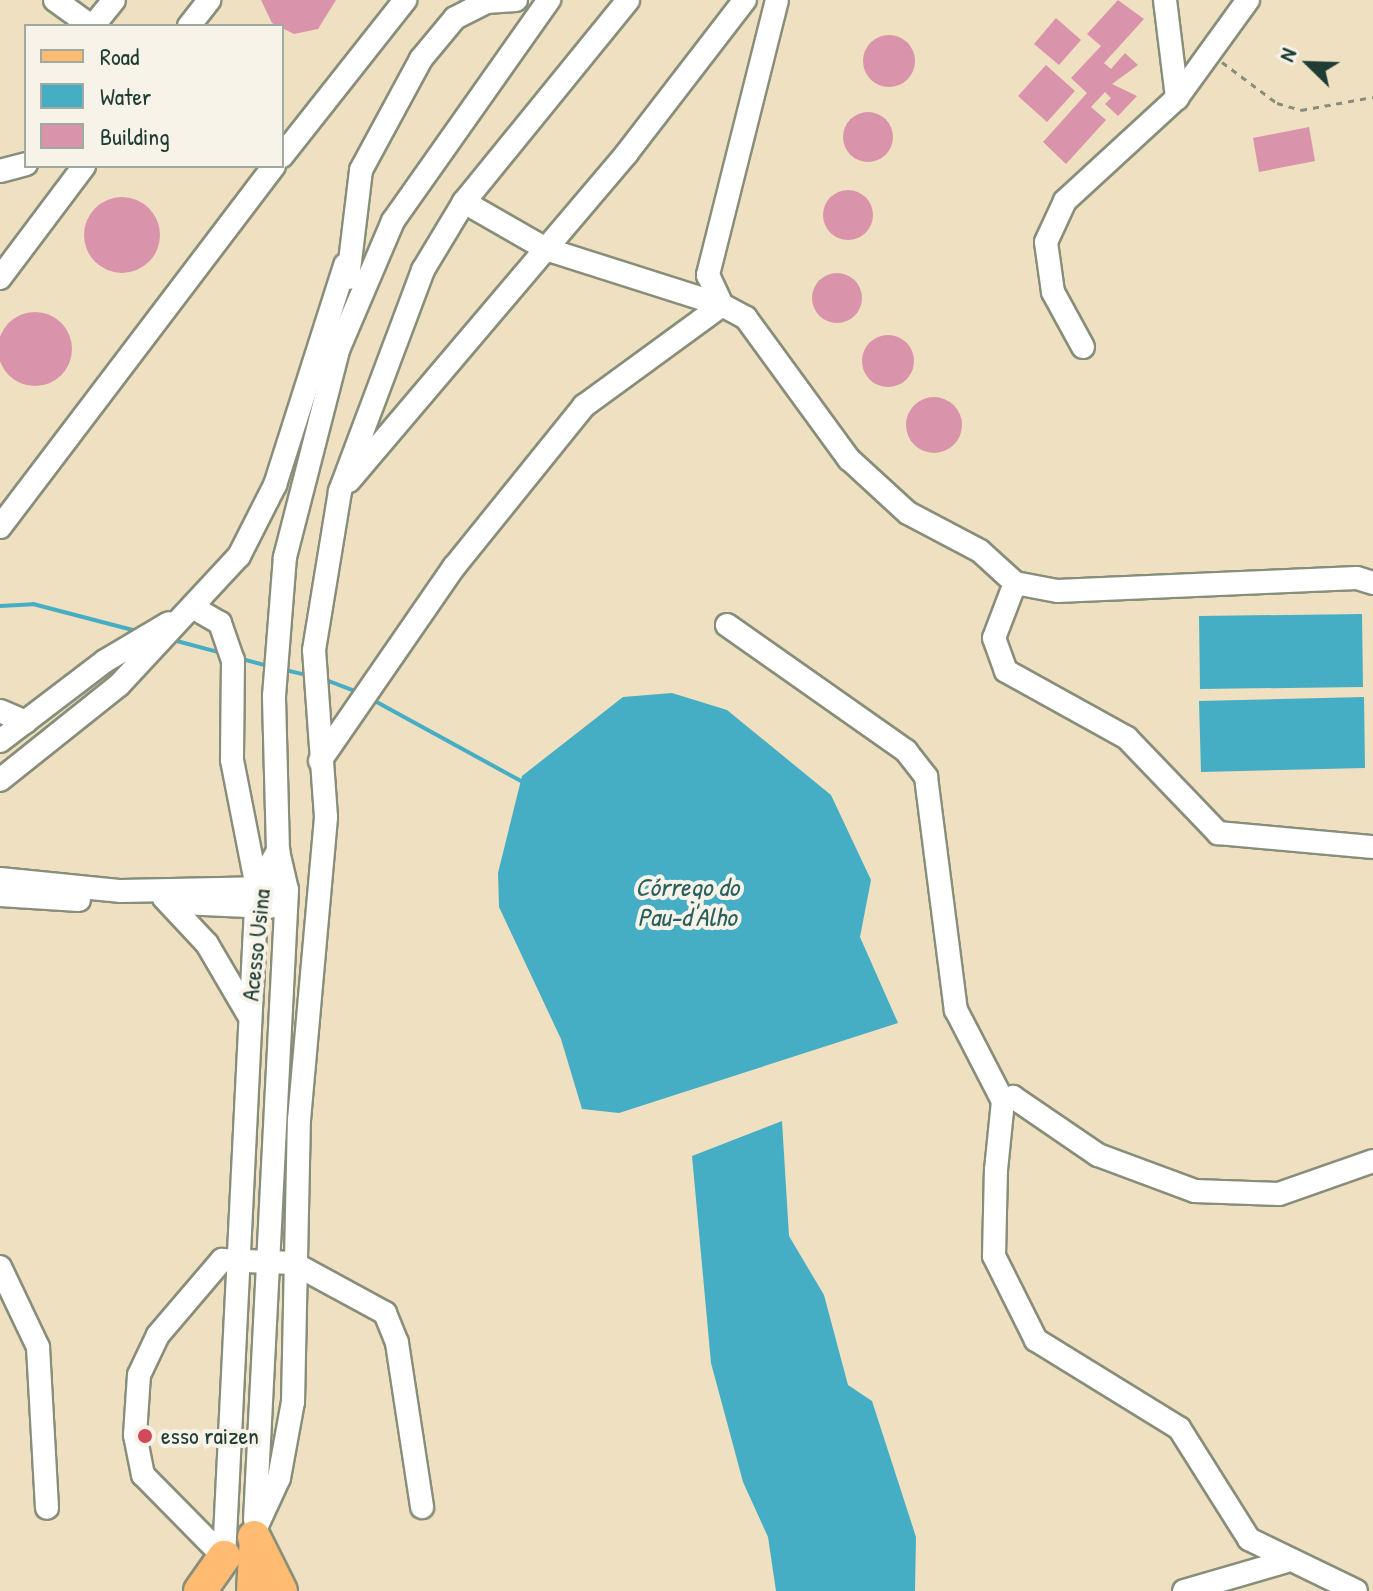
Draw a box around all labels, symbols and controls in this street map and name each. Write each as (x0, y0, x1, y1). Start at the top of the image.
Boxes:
legend (24, 24, 284, 168)
north arrow (1269, 24, 1349, 104)
text: Road (100, 40, 139, 72)
text: N (1271, 43, 1303, 66)
text: Water (100, 80, 151, 112)
text: Building (100, 120, 170, 152)
water label: Córrego do Pau-d'Alho (635, 871, 739, 932)
street label: Acesso Usina (236, 888, 276, 1002)
place label: esso raizen (161, 1422, 259, 1450)
marker: esso raizen (136, 1427, 154, 1445)

